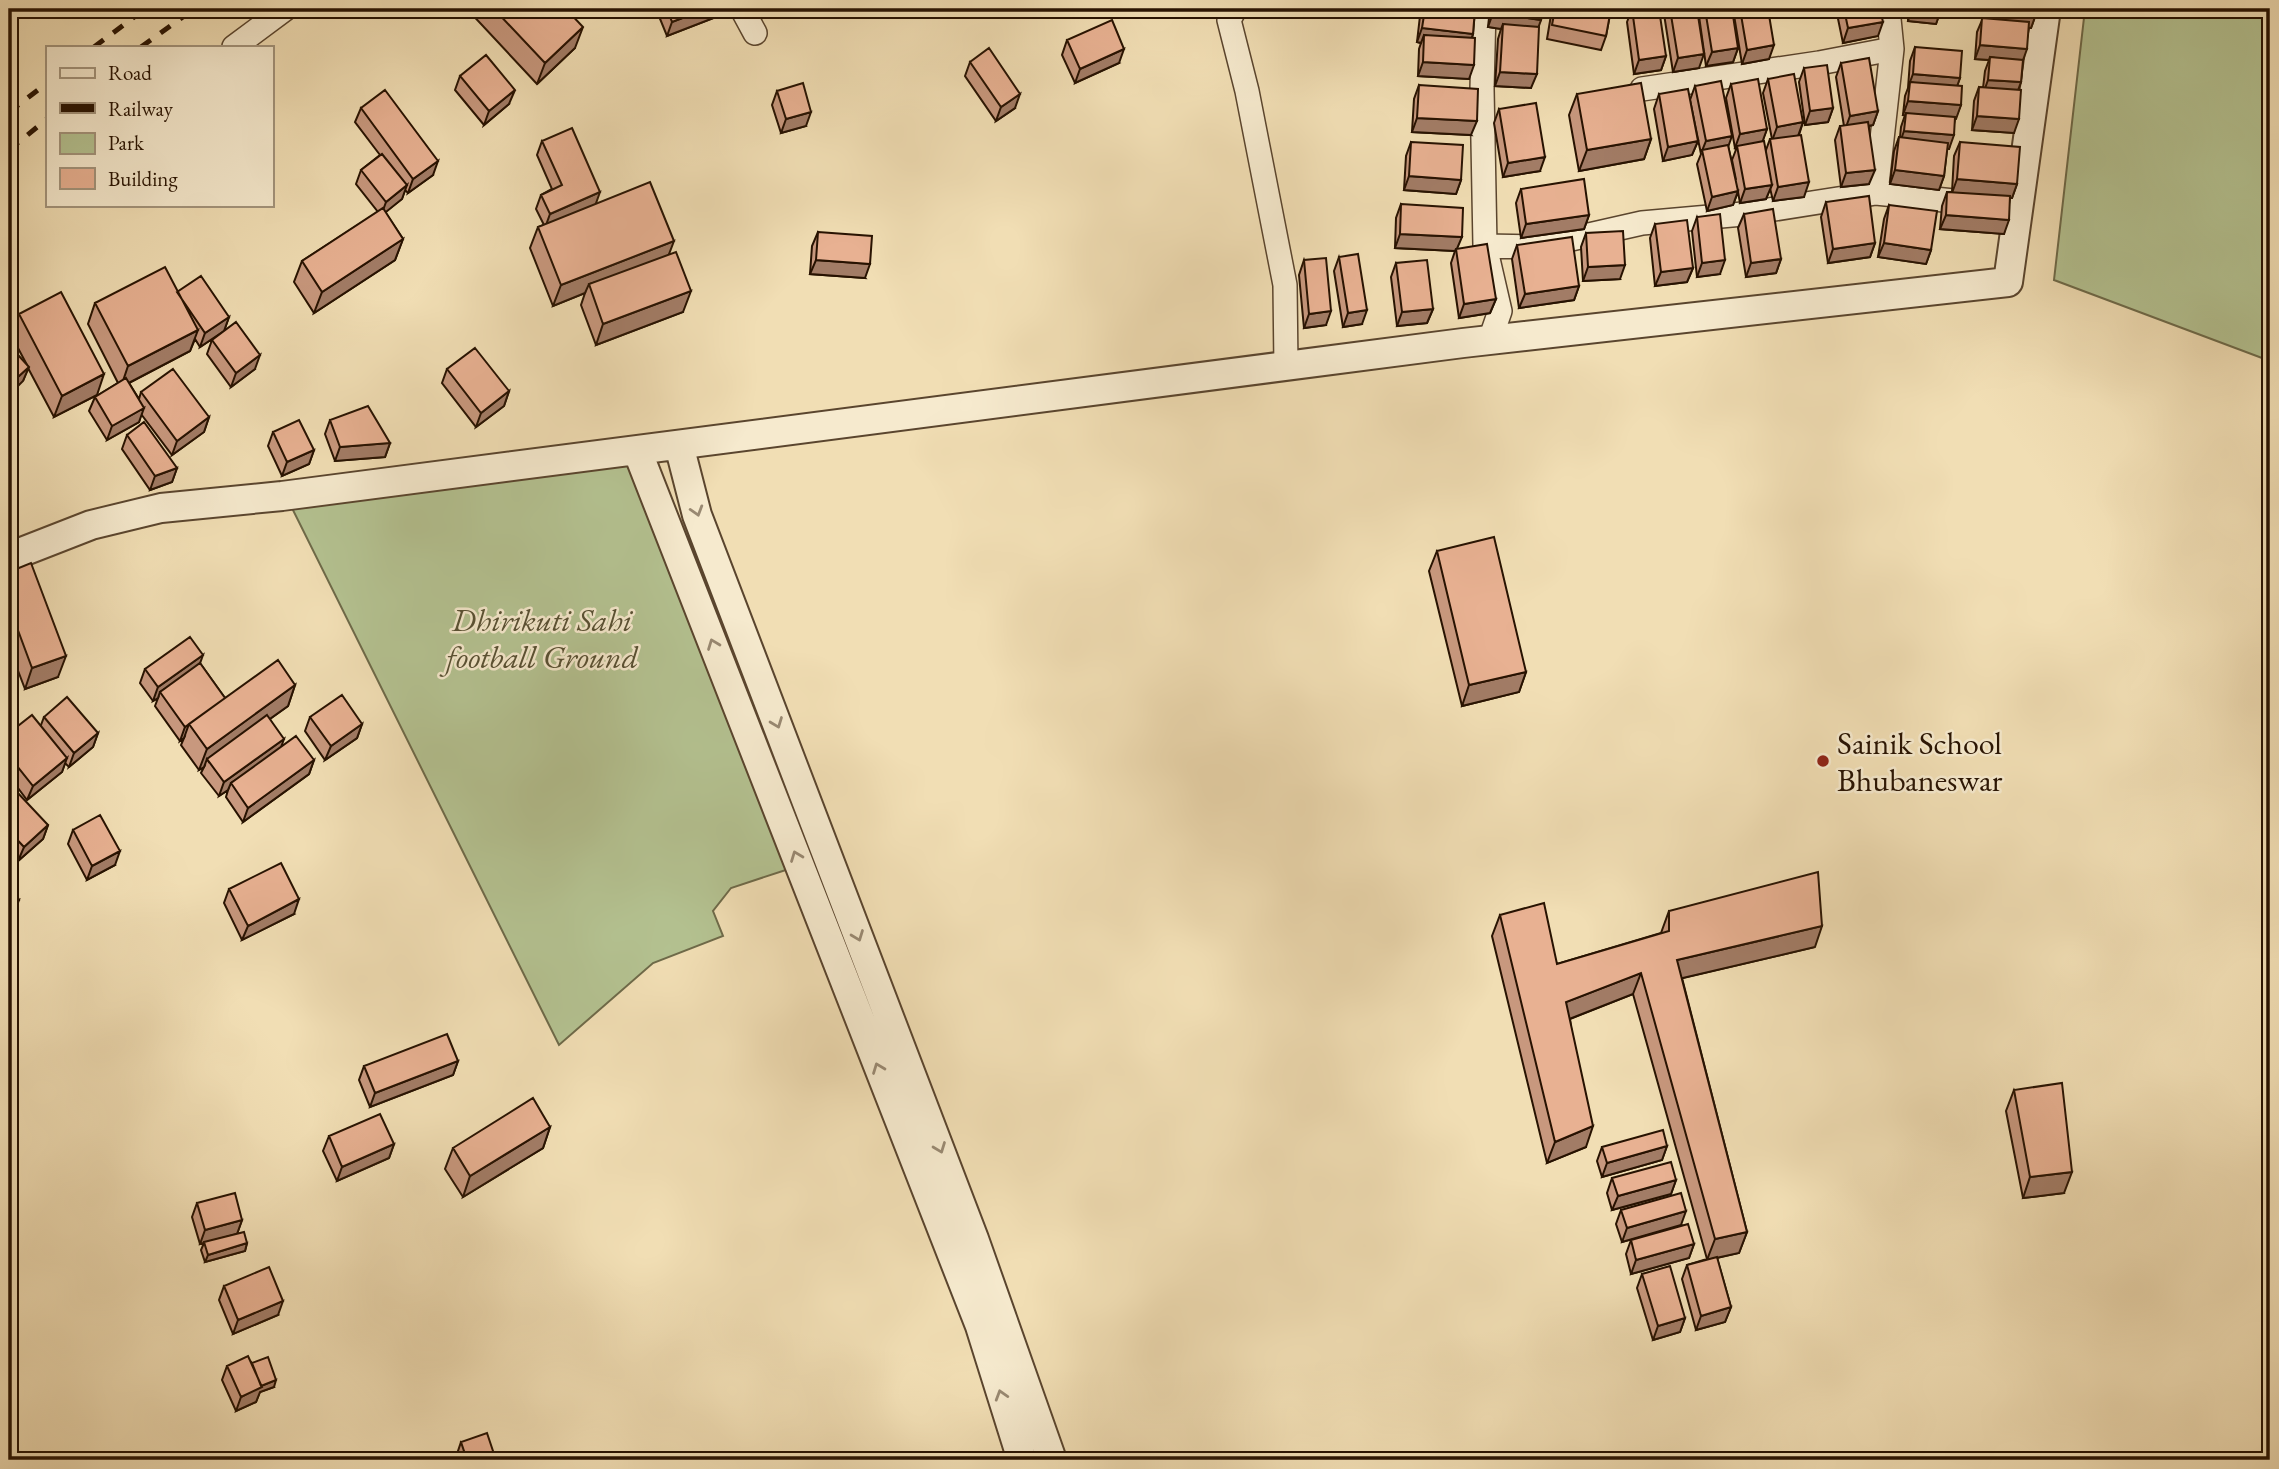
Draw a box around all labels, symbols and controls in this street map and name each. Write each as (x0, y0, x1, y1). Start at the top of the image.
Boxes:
legend (46, 46, 273, 206)
text: Road (108, 59, 152, 86)
text: Railway (108, 95, 174, 122)
text: Park (108, 129, 145, 156)
text: Building (108, 165, 178, 192)
one-way arrow (688, 504, 703, 516)
park label: Dhirikuti Sahi football Ground (439, 599, 639, 678)
one-way arrow (708, 638, 722, 650)
one-way arrow (768, 717, 782, 729)
place label: Sainik School Bhubaneswar (1837, 722, 2003, 801)
marker: Sainik School Bhubaneswar (1815, 753, 1831, 769)
one-way arrow (790, 850, 804, 862)
one-way arrow (849, 929, 863, 941)
one-way arrow (873, 1062, 887, 1074)
one-way arrow (931, 1142, 945, 1154)
one-way arrow (995, 1389, 1010, 1401)

